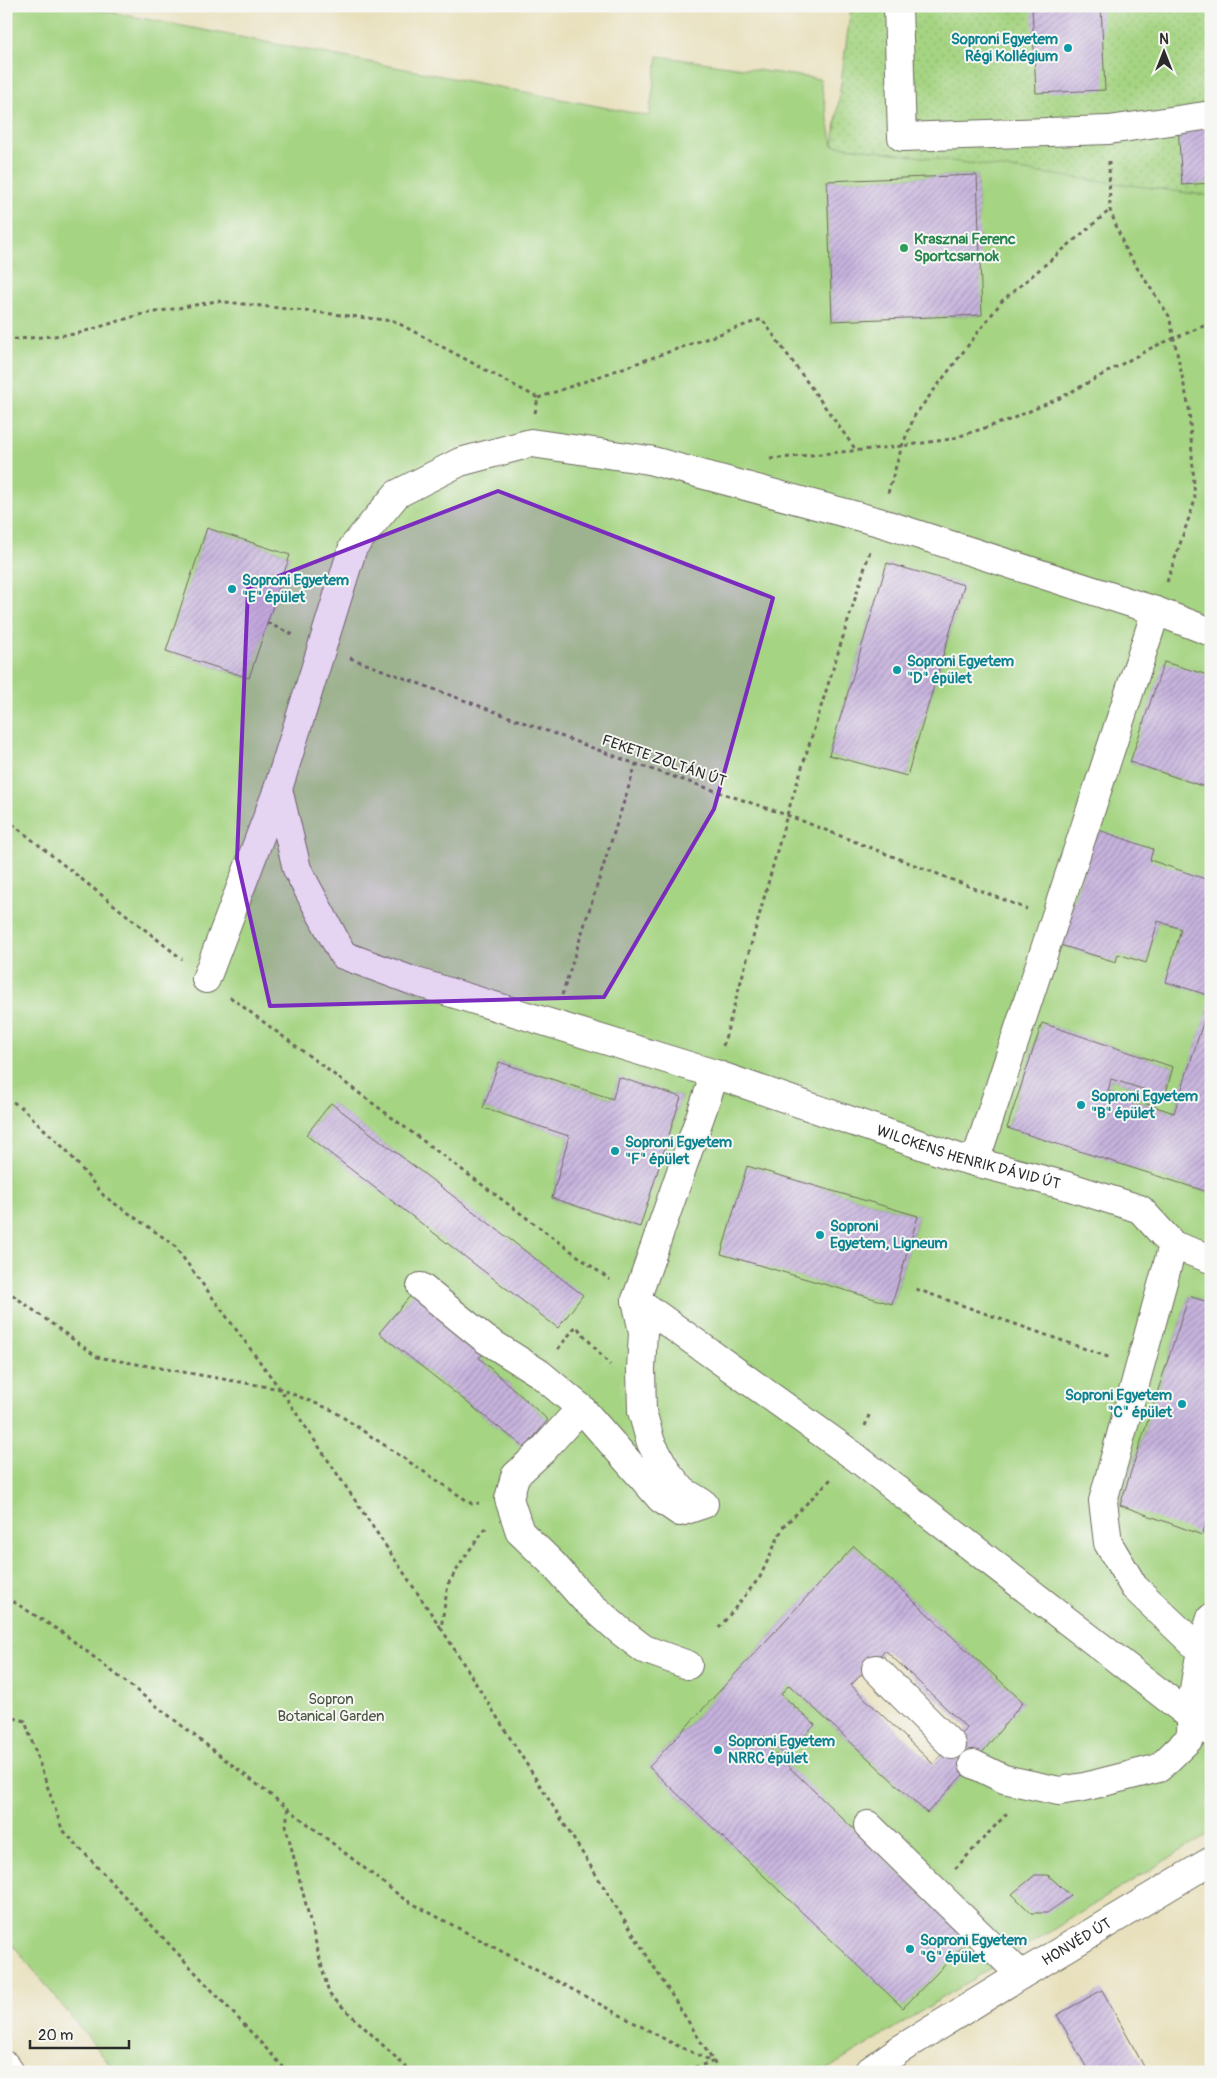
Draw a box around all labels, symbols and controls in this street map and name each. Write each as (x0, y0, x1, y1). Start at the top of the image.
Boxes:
north arrow (1140, 28, 1190, 78)
place label: Soproni Egyetem Régi Kollégium (951, 30, 1058, 66)
text: N (1159, 31, 1169, 48)
marker: Soproni Egyetem Régi Kollégium (1062, 42, 1074, 54)
place label: Krasznai Ferenc Sportcsarnok (914, 230, 1016, 266)
marker: Krasznai Ferenc Sportcsarnok (898, 242, 910, 254)
place label: Soproni Egyetem "E" épület (242, 571, 349, 607)
marker: Soproni Egyetem "E" épület (226, 583, 238, 595)
place label: Soproni Egyetem "D" épület (907, 652, 1014, 688)
marker: Soproni Egyetem "D" épület (891, 664, 903, 676)
street label: FEKETE ZOLTÁN ÚT (599, 731, 729, 791)
place label: Soproni Egyetem "B" épület (1091, 1087, 1198, 1123)
marker: Soproni Egyetem "B" épület (1075, 1099, 1087, 1111)
street label: WILCKENS HENRIK DÁVID ÚT (874, 1121, 1062, 1193)
place label: Soproni Egyetem "F" épület (625, 1133, 732, 1169)
marker: Soproni Egyetem "F" épület (609, 1145, 621, 1157)
place label: Soproni Egyetem, Ligneum (830, 1217, 948, 1253)
marker: Soproni Egyetem, Ligneum (814, 1229, 826, 1241)
place label: Soproni Egyetem "C" épület (1065, 1386, 1173, 1422)
marker: Soproni Egyetem "C" épület (1176, 1398, 1188, 1410)
park label: Sopron Botanical Garden (278, 1690, 384, 1726)
place label: Soproni Egyetem NRRC épület (728, 1732, 835, 1768)
marker: Soproni Egyetem NRRC épület (712, 1744, 724, 1756)
street label: HONVÉD ÚT (1038, 1914, 1115, 1970)
place label: Soproni Egyetem "G" épület (920, 1931, 1027, 1967)
marker: Soproni Egyetem "G" épület (904, 1943, 916, 1955)
scale bar (30, 2018, 129, 2050)
text: 20 m (38, 2026, 73, 2045)

